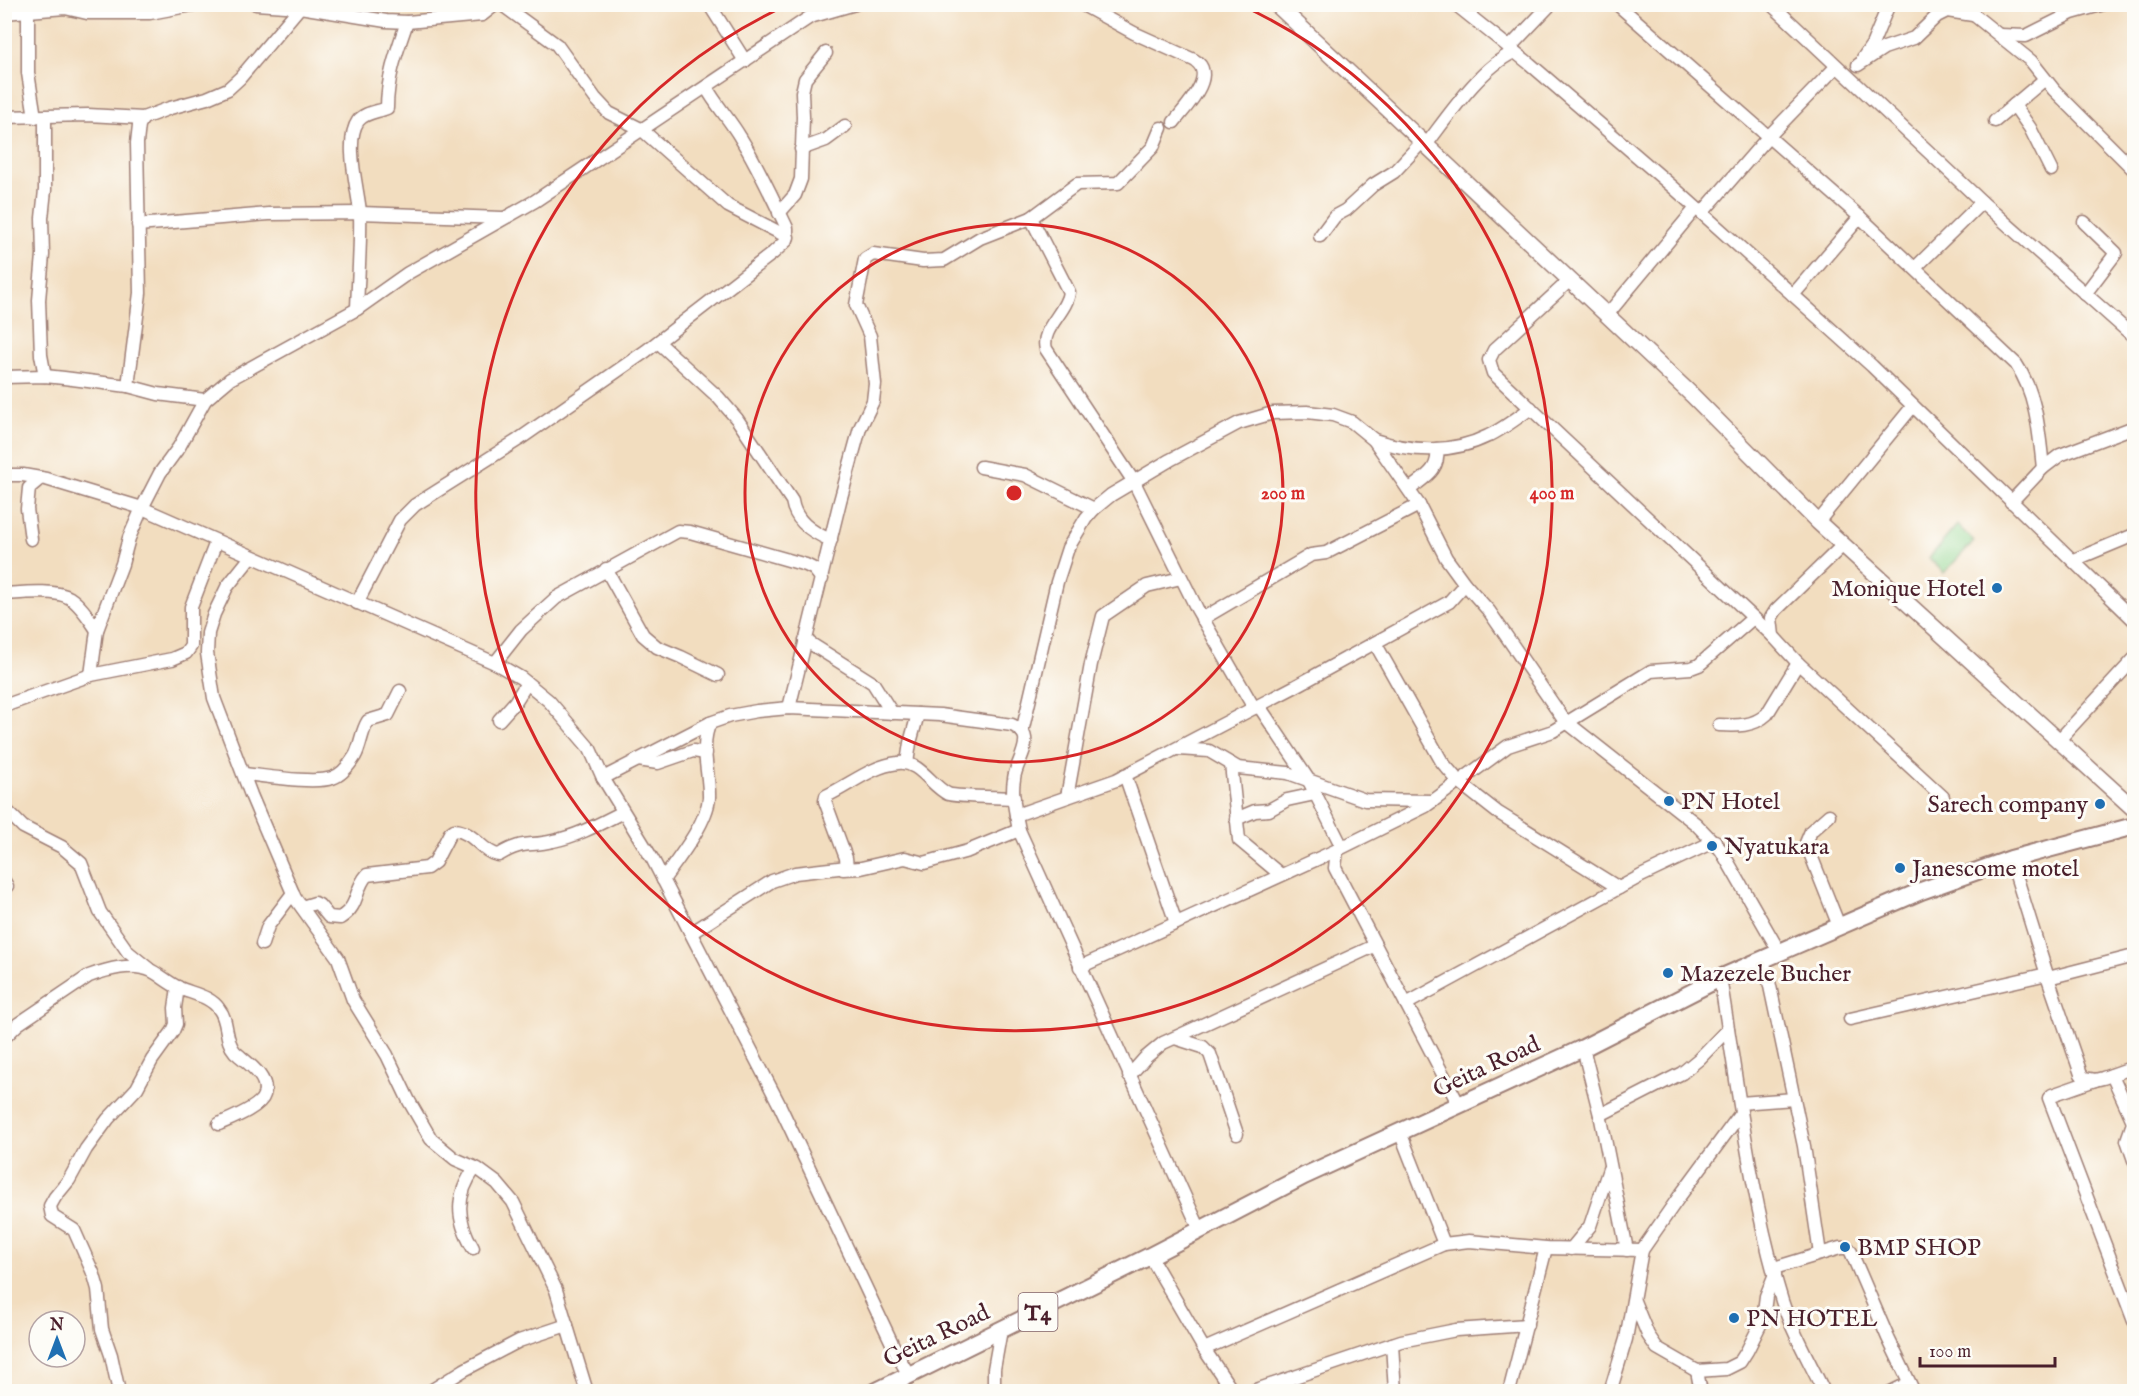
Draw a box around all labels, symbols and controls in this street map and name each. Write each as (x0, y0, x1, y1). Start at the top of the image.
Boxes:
centre of rings (1004, 483, 1024, 503)
text: 200 m (1261, 483, 1305, 506)
text: 400 m (1530, 483, 1574, 506)
place label: Monique Hotel (1831, 574, 1985, 605)
marker: Monique Hotel (1990, 581, 2004, 595)
place label: PN Hotel (1681, 787, 1780, 818)
place label: Sarech company (1928, 790, 2088, 821)
marker: PN Hotel (1662, 794, 1676, 808)
marker: Sarech company (2093, 797, 2107, 811)
place label: Nyatukara (1724, 832, 1830, 863)
marker: Nyatukara (1705, 839, 1719, 853)
place label: Janescome motel (1909, 854, 2079, 885)
marker: Janescome motel (1893, 861, 1907, 875)
place label: Mazezele Bucher (1680, 959, 1851, 990)
marker: Mazezele Bucher (1661, 966, 1675, 980)
street label: Geita Road (1428, 1029, 1545, 1106)
place label: BMP SHOP (1857, 1233, 1981, 1264)
marker: BMP SHOP (1838, 1240, 1852, 1254)
road number: T4 (1018, 1293, 1058, 1331)
street label: Geita Road (878, 1297, 995, 1375)
place label: PN HOTEL (1746, 1304, 1878, 1335)
north arrow (27, 1309, 87, 1369)
marker: PN HOTEL (1727, 1311, 1741, 1325)
text: N (49, 1316, 64, 1336)
scale bar (1920, 1330, 2055, 1368)
text: 100 m (1929, 1341, 1971, 1364)

